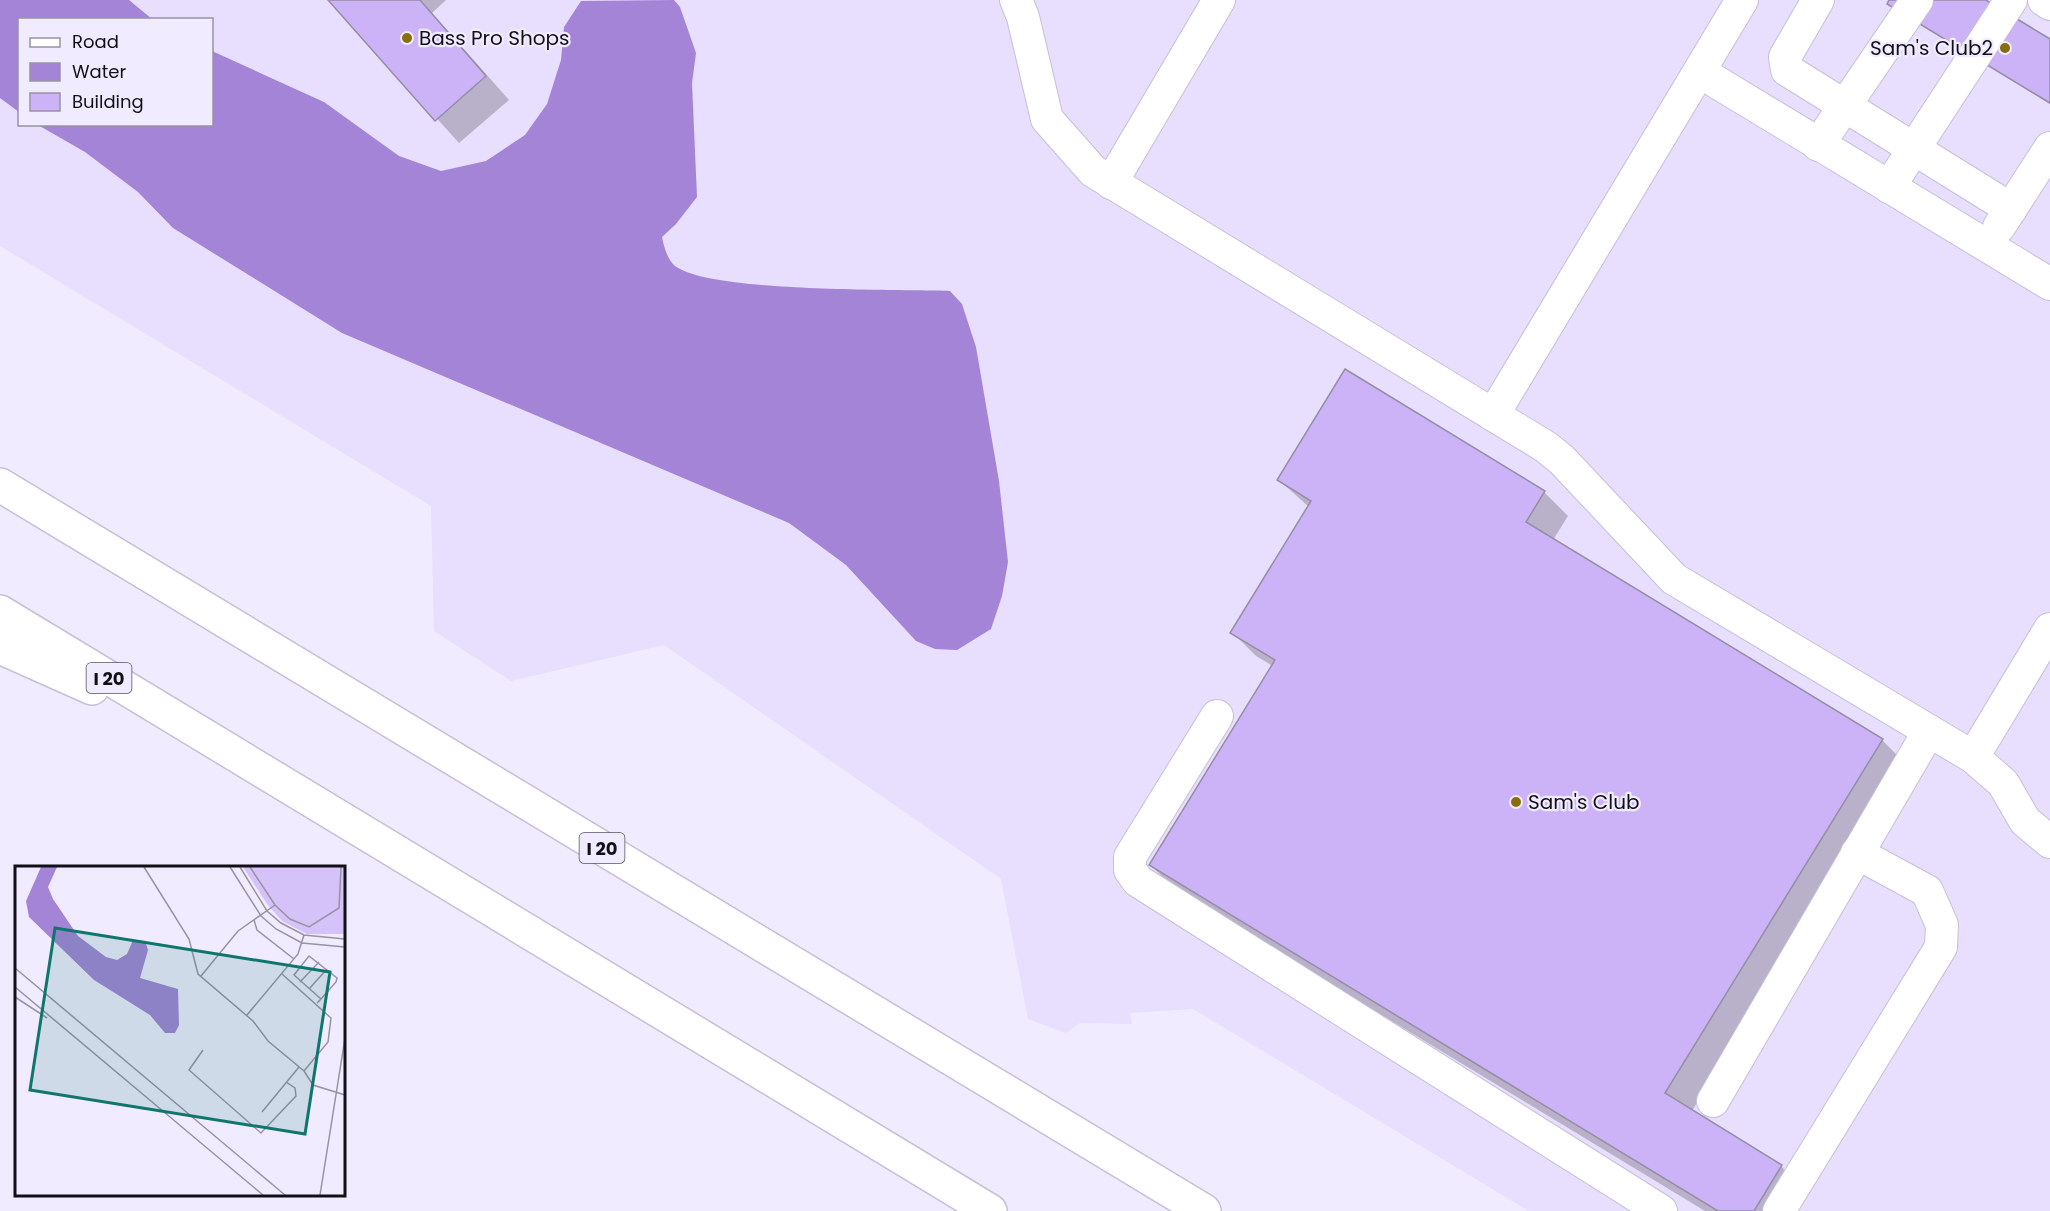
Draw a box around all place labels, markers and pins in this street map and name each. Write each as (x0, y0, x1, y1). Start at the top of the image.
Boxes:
place label: Bass Pro Shops (419, 24, 569, 52)
marker: Bass Pro Shops (400, 31, 414, 45)
place label: Sam's Club2 (1870, 34, 1993, 62)
marker: Sam's Club2 (1998, 41, 2012, 55)
place label: Sam's Club (1528, 788, 1640, 816)
marker: Sam's Club (1509, 795, 1523, 809)

